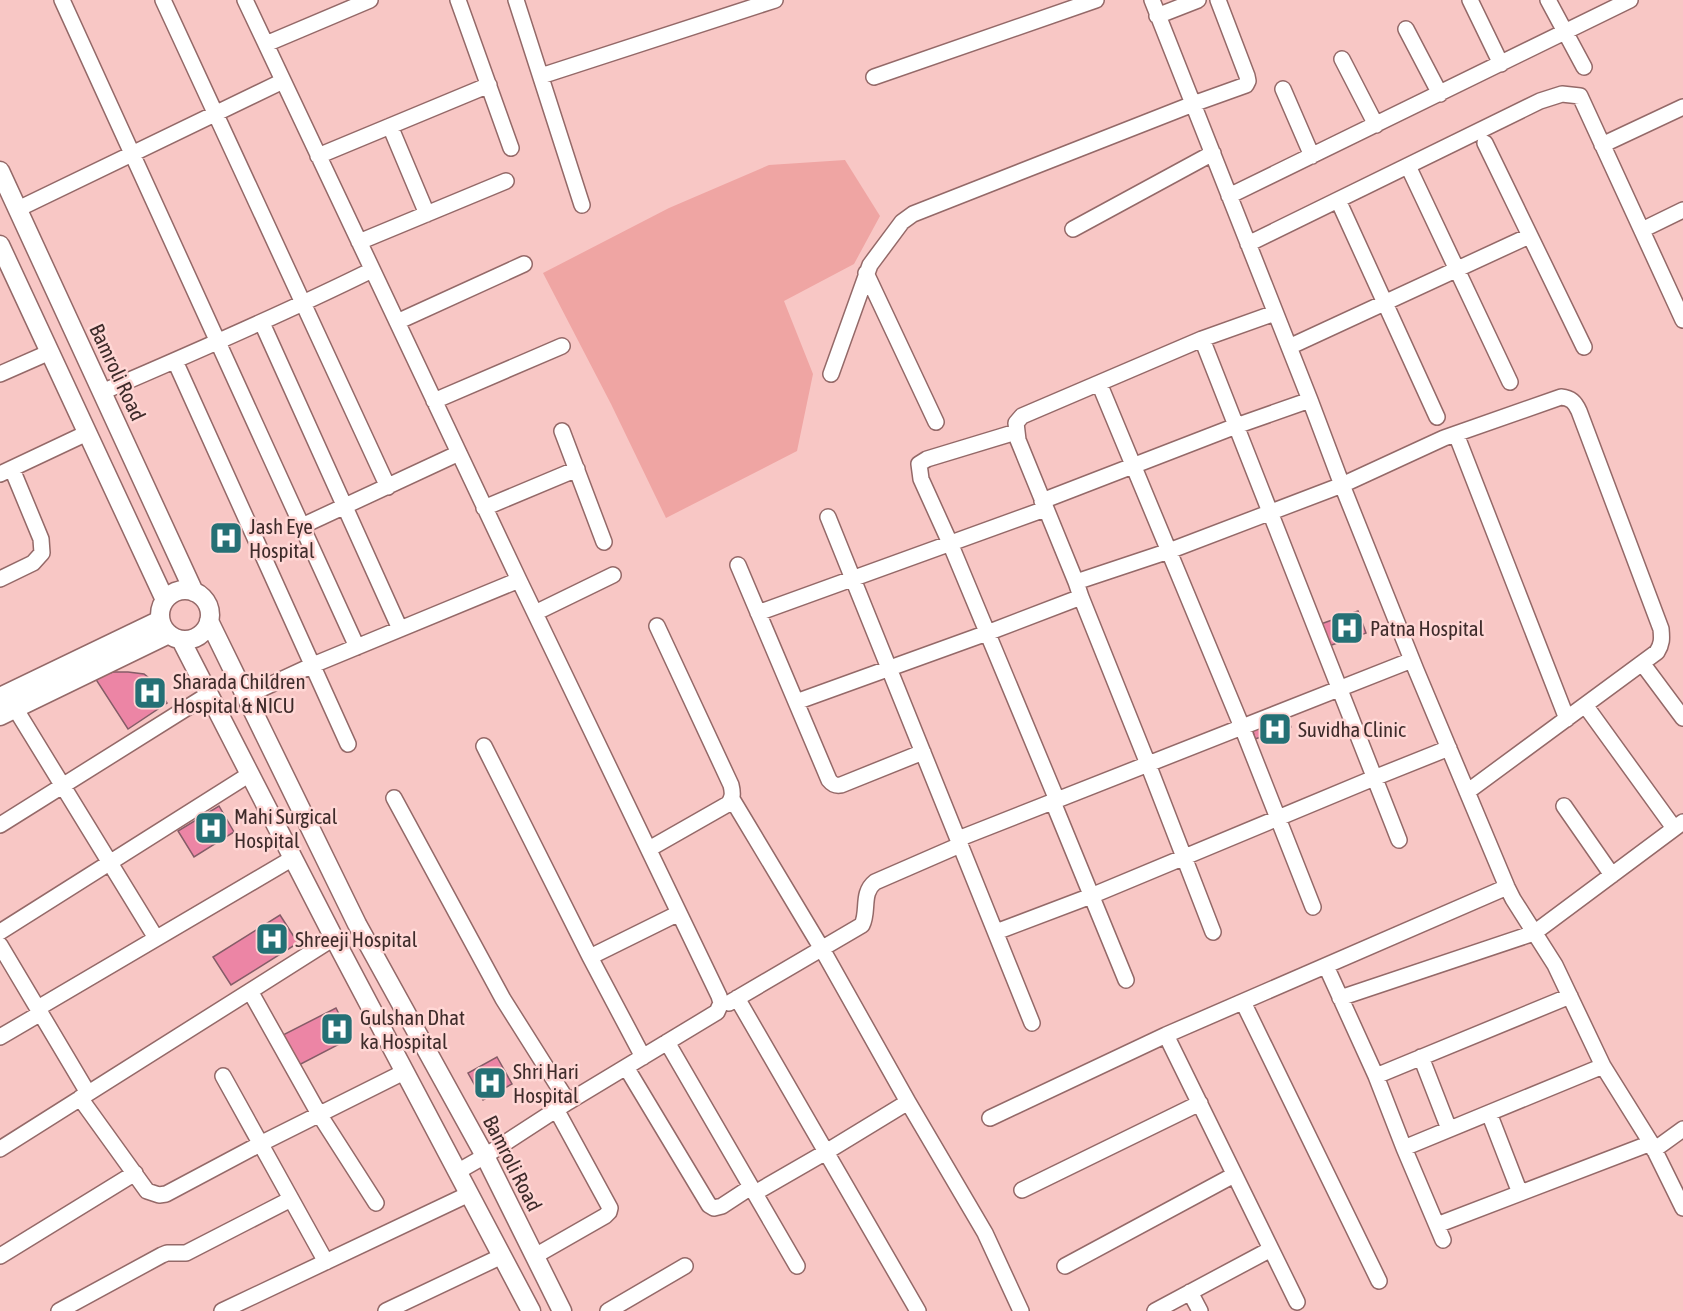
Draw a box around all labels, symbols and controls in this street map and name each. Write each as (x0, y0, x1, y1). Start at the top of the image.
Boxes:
street label: Bamroli Road (85, 320, 151, 424)
place label: Jash Eye Hospital (249, 514, 315, 562)
hospital icon: Jash Eye Hospital (208, 520, 244, 556)
hospital icon: Patna Hospital (1329, 610, 1365, 646)
place label: Patna Hospital (1370, 616, 1485, 640)
place label: Sharada Children Hospital & NICU (173, 669, 306, 717)
hospital icon: Sharada Children Hospital & NICU (132, 675, 168, 711)
hospital icon: Suvidha Clinic (1257, 711, 1293, 747)
place label: Suvidha Clinic (1298, 717, 1406, 741)
place label: Mahi Surgical Hospital (234, 804, 338, 852)
hospital icon: Mahi Surgical Hospital (193, 810, 229, 846)
hospital icon: Shreeji Hospital (254, 921, 290, 957)
place label: Shreeji Hospital (295, 927, 418, 951)
place label: Gulshan Dhat ka Hospital (360, 1005, 465, 1053)
hospital icon: Gulshan Dhat ka Hospital (319, 1011, 355, 1047)
place label: Shri Hari Hospital (513, 1059, 579, 1107)
hospital icon: Shri Hari Hospital (472, 1065, 508, 1101)
street label: Bamroli Road (479, 1111, 547, 1215)

